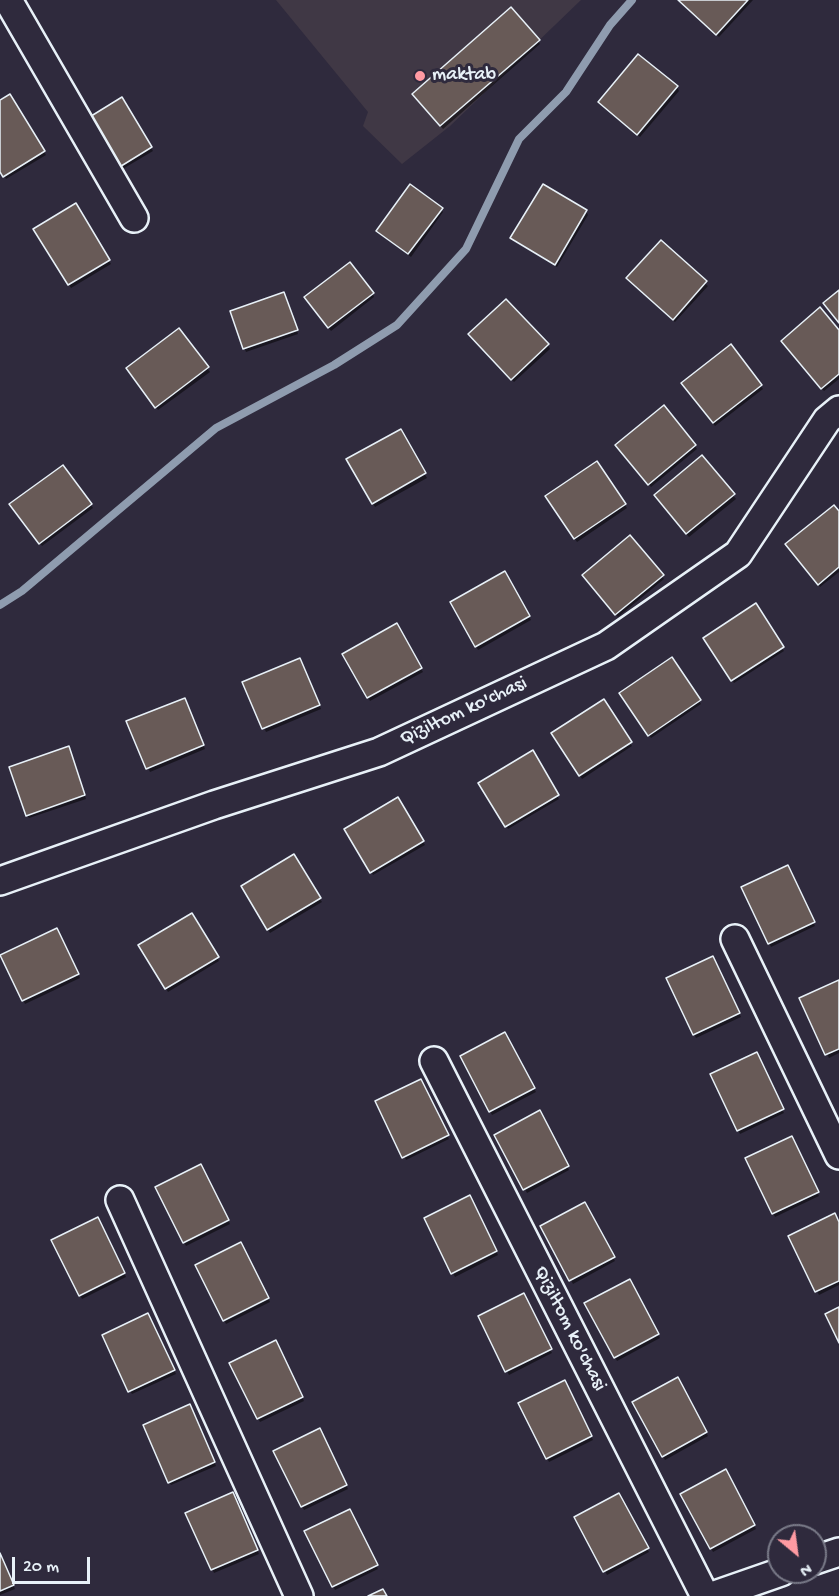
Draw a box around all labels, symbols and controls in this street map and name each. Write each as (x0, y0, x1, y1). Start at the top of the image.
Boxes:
place label: maktab (432, 64, 496, 88)
marker: maktab (413, 69, 427, 83)
street label: Qiziltom ko'chasi (397, 672, 531, 752)
street label: Qiziltom ko'chasi (527, 1262, 611, 1396)
north arrow (767, 1524, 827, 1584)
scale bar (15, 1545, 93, 1583)
text: 20 m (23, 1557, 59, 1578)
text: N (796, 1558, 814, 1579)

